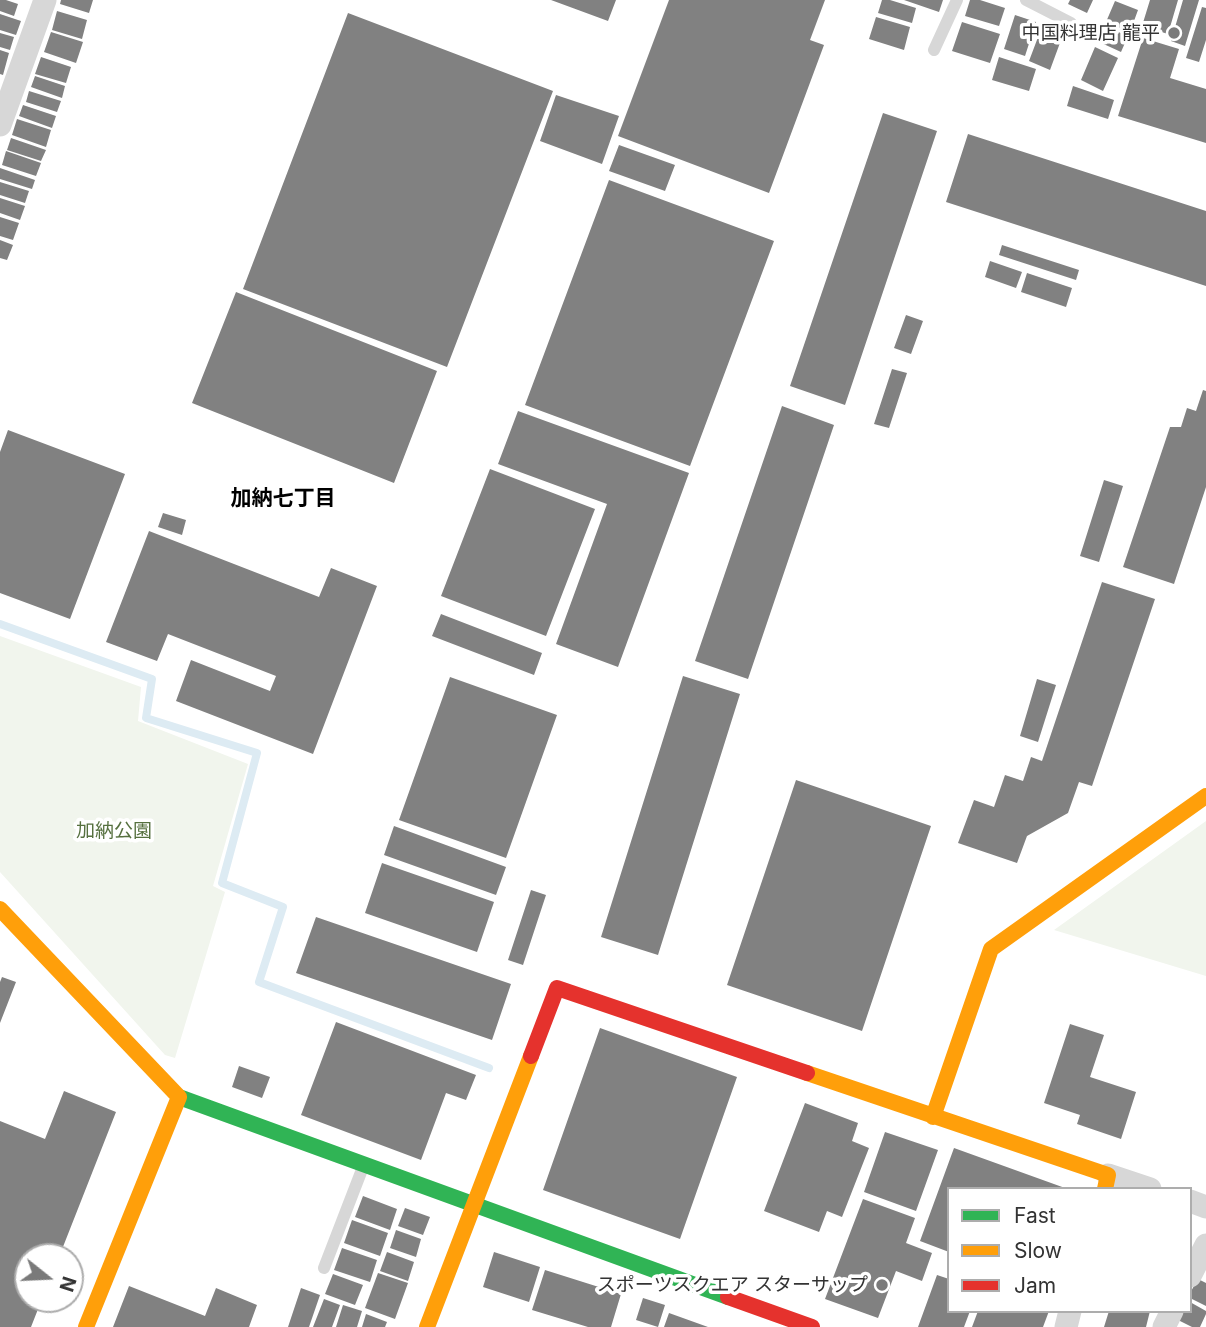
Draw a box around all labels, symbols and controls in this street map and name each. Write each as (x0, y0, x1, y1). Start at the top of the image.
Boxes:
place label: 中国料理店 龍平 (1022, 22, 1160, 44)
marker: 中国料理店 龍平 (1166, 25, 1182, 41)
district label: 加納七丁目 (231, 486, 335, 512)
park label: 加納公園 (76, 820, 152, 842)
legend (947, 1187, 1192, 1313)
text: Fast (1014, 1203, 1056, 1228)
text: Slow (1014, 1238, 1062, 1263)
north arrow (14, 1243, 84, 1313)
text: Jam (1014, 1273, 1056, 1298)
text: N (54, 1274, 81, 1294)
place label: スポーツスクエア スターサップ (597, 1274, 868, 1296)
marker: スポーツスクエア スターサップ (874, 1277, 890, 1293)

